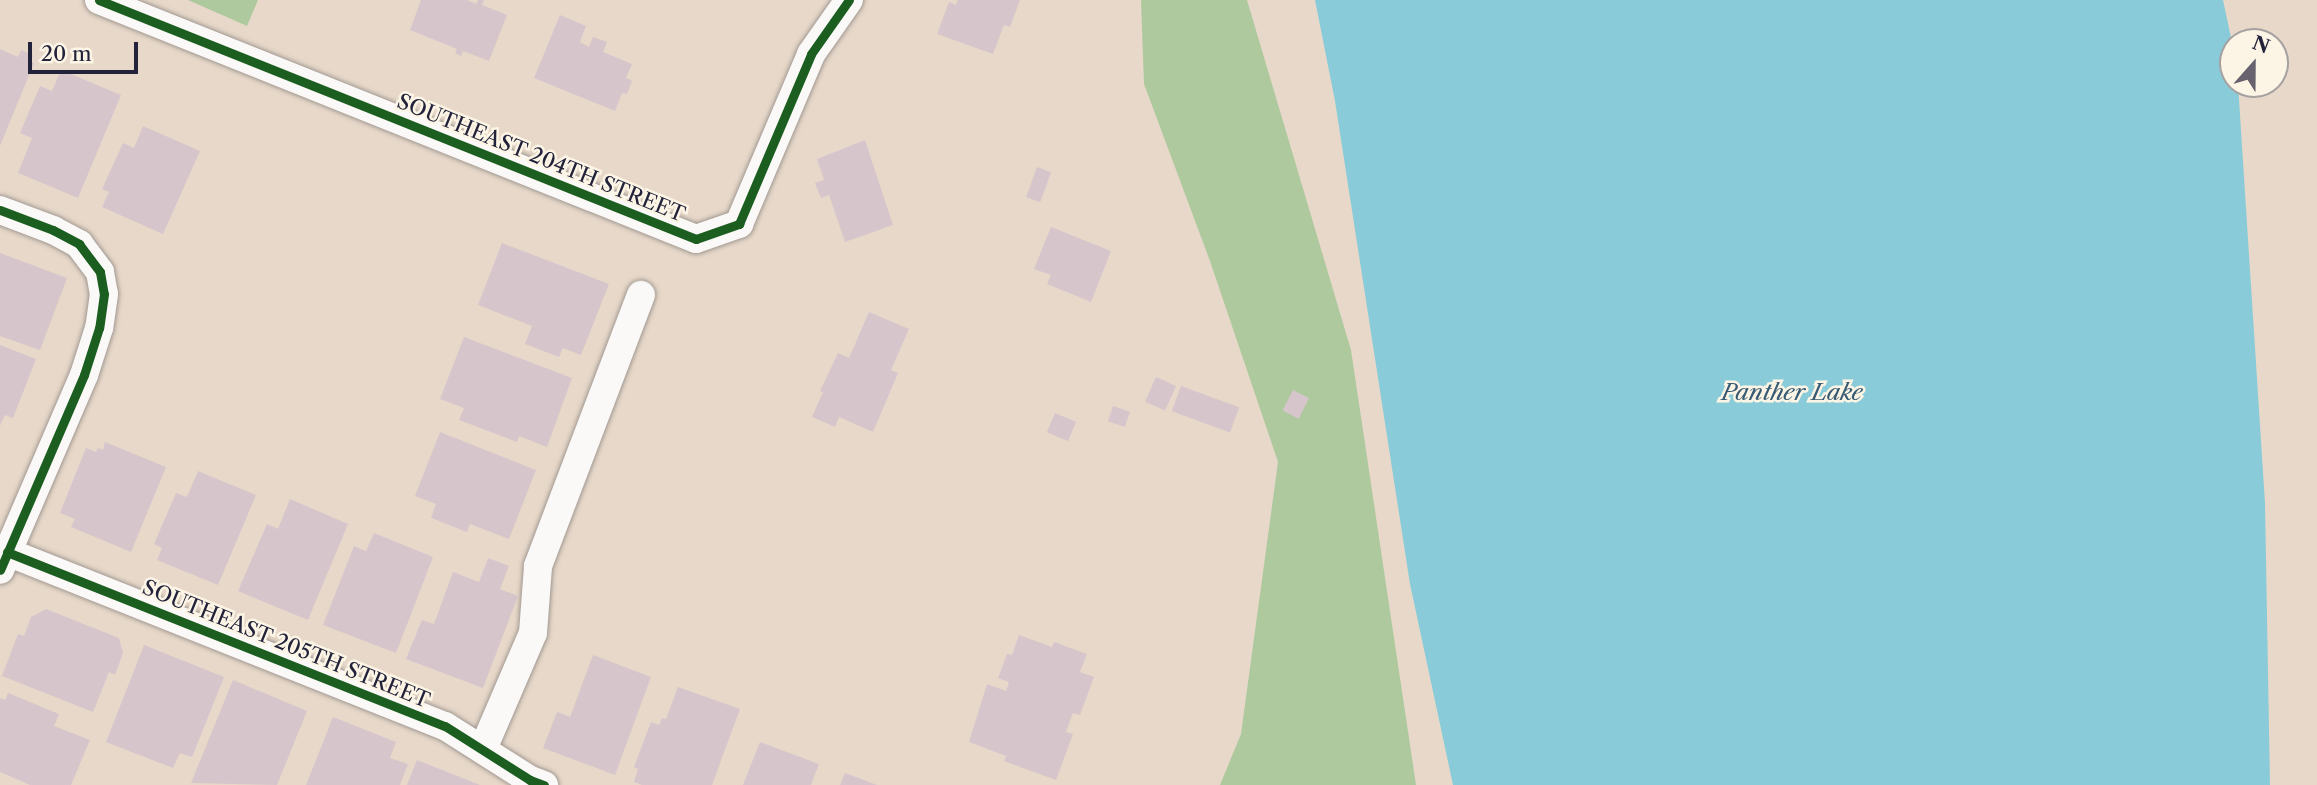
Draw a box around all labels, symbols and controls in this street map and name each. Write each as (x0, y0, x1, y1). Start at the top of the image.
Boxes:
scale bar (32, 28, 142, 72)
north arrow (2219, 28, 2289, 98)
text: N (2249, 31, 2273, 58)
text: 20 m (41, 41, 92, 66)
street label: SOUTHEAST 204TH STREET (393, 88, 689, 228)
water label: Panther Lake (1722, 378, 1862, 406)
street label: SOUTHEAST 205TH STREET (138, 575, 434, 713)

